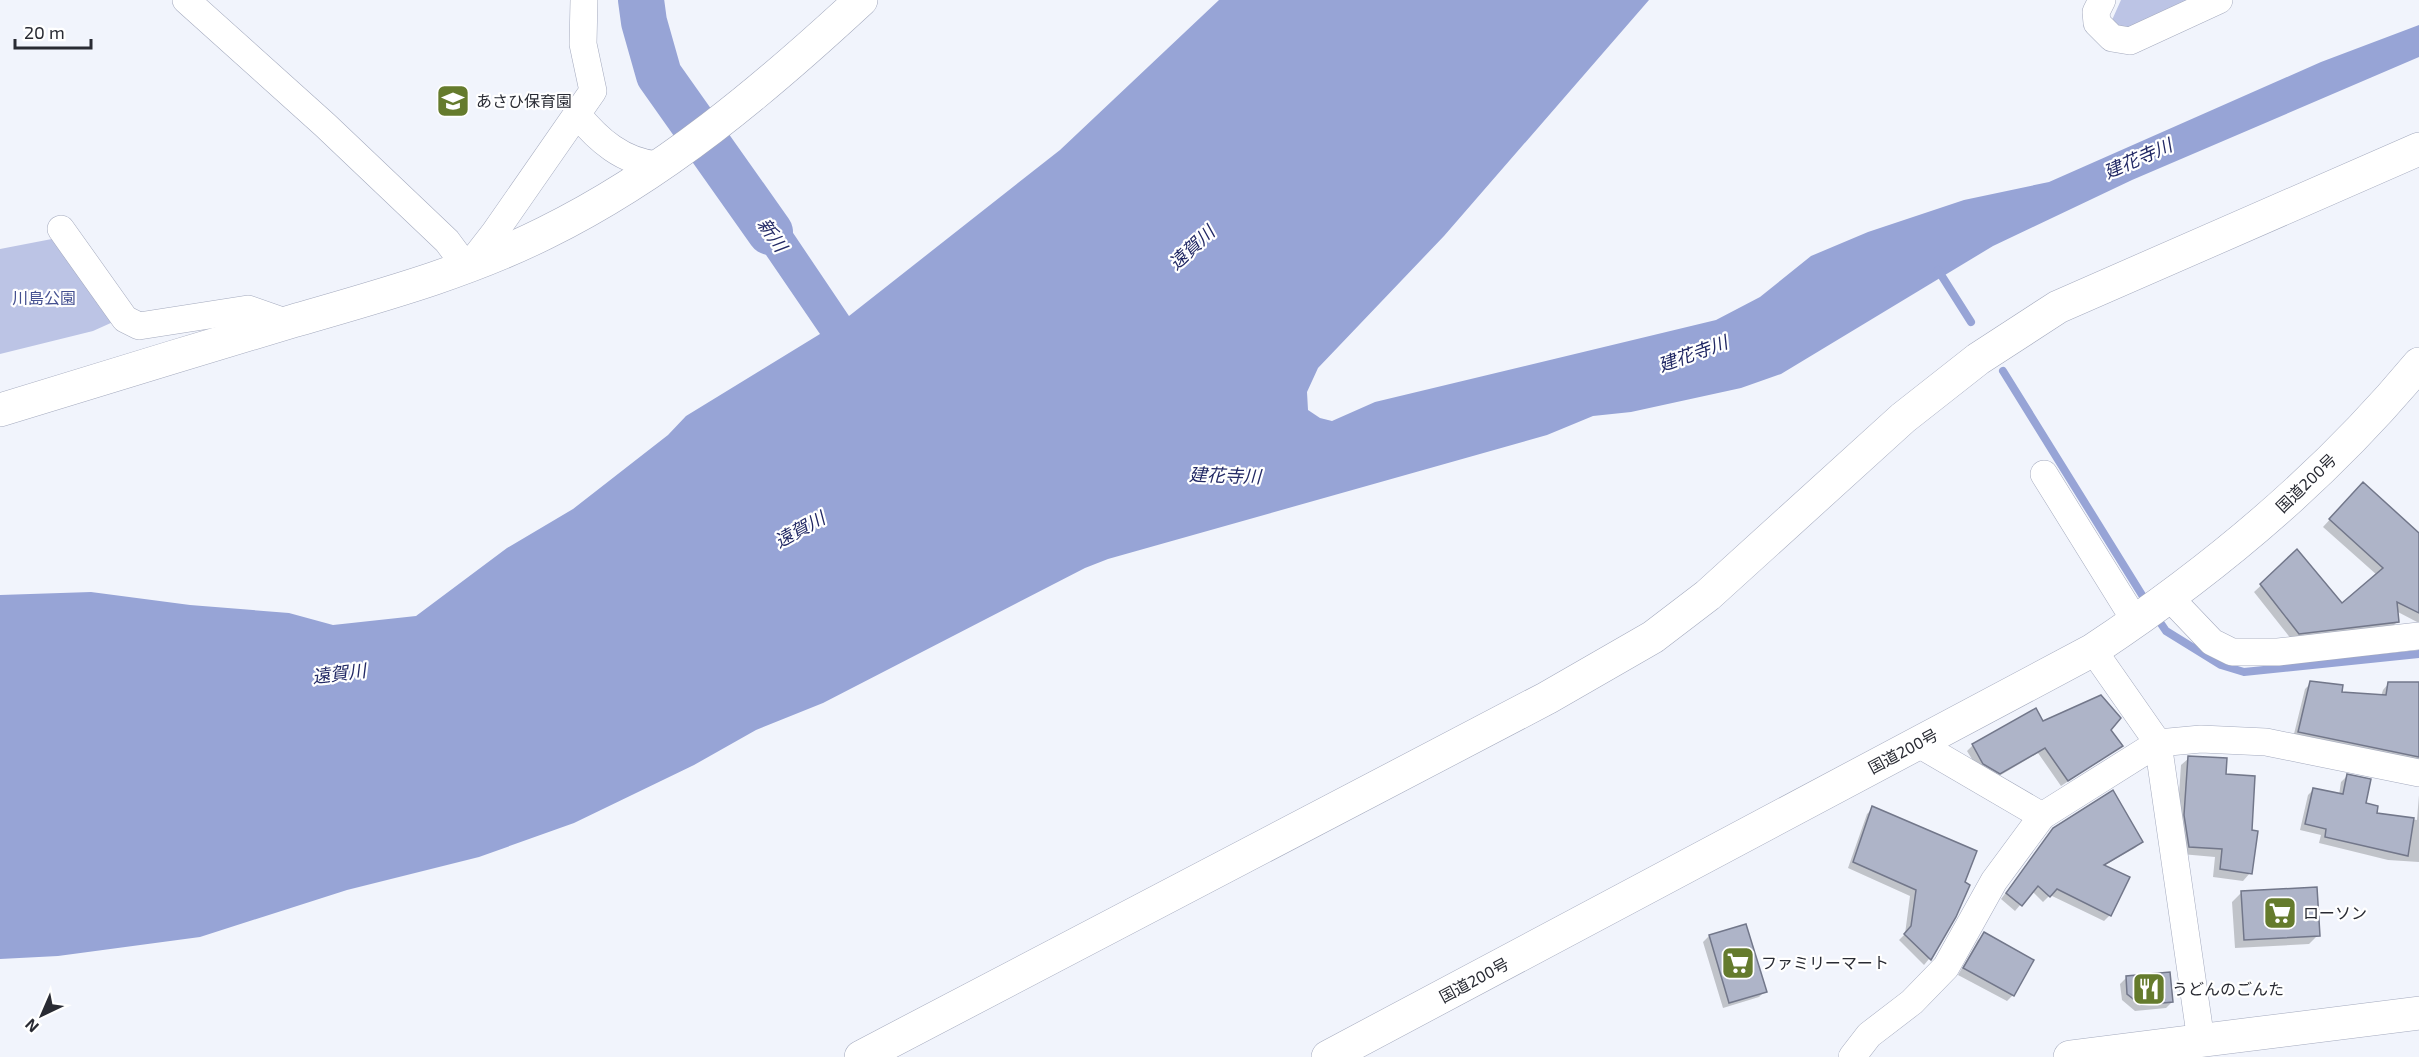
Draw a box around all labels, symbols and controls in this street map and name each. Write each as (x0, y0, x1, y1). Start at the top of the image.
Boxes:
scale bar (15, 12, 92, 50)
text: 20 m (24, 21, 65, 43)
school or university icon: あさひ保育園 (435, 83, 471, 119)
place label: あさひ保育園 (476, 91, 572, 110)
water label: 建花寺川 (2100, 133, 2177, 183)
water label: 新川 (753, 213, 793, 257)
water label: 遠賀川 (1164, 219, 1220, 274)
park label: 川島公園 (12, 288, 76, 307)
water label: 建花寺川 (1655, 330, 1732, 376)
street label: 国道200号 (2272, 449, 2340, 516)
water label: 建花寺川 (1189, 463, 1263, 487)
water label: 遠賀川 (771, 505, 830, 552)
water label: 遠賀川 (311, 659, 369, 687)
street label: 国道200号 (1865, 724, 1941, 777)
supermarket icon: ローソン (2262, 895, 2298, 931)
place label: ローソン (2303, 903, 2367, 922)
supermarket icon: ファミリーマート (1720, 945, 1756, 981)
street label: 国道200号 (1436, 953, 1512, 1006)
place label: ファミリーマート (1761, 953, 1889, 972)
restaurant icon: うどんのごんた (2131, 971, 2167, 1007)
place label: うどんのごんた (2172, 979, 2284, 998)
north arrow (12, 985, 72, 1045)
text: N (20, 1015, 42, 1037)

